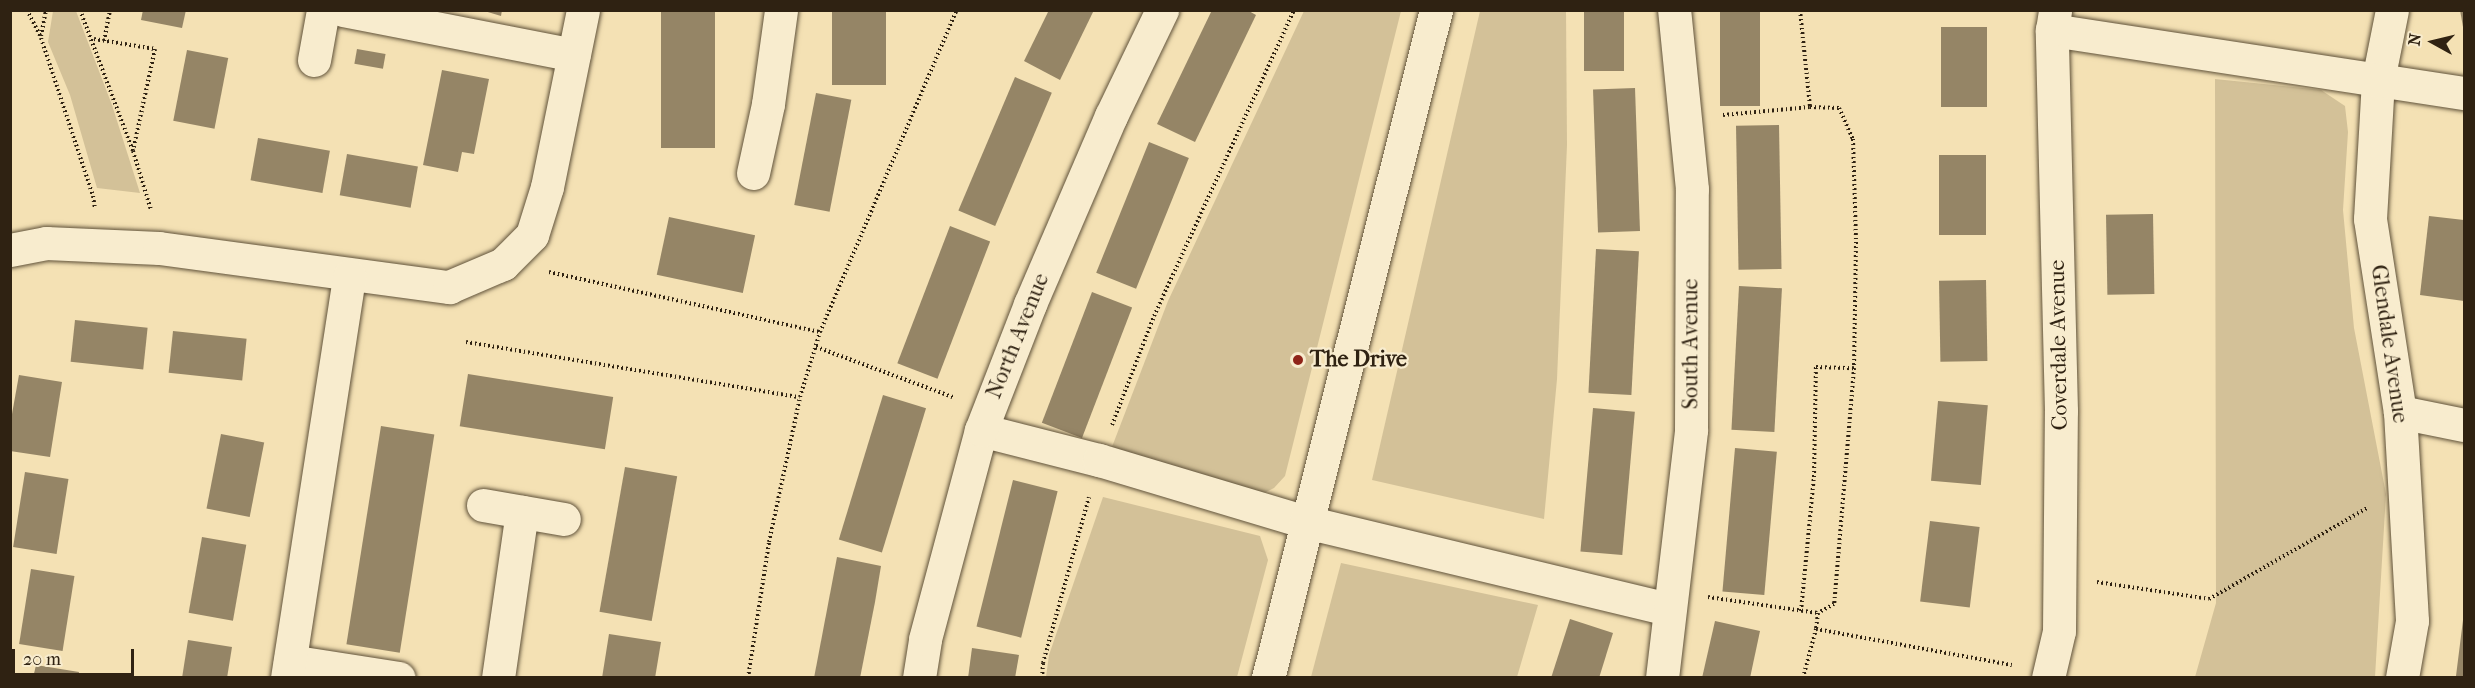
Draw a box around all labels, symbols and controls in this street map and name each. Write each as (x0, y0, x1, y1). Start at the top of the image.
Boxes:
north arrow (2403, 12, 2463, 72)
text: N (2404, 32, 2425, 47)
street label: Coverdale Avenue (2044, 259, 2074, 431)
street label: Glendale Avenue (2365, 263, 2413, 425)
street label: North Avenue (981, 270, 1055, 402)
street label: South Avenue (1678, 279, 1704, 409)
place label: The Drive (1310, 347, 1407, 373)
marker: The Drive (1291, 353, 1305, 367)
scale bar (15, 637, 136, 675)
text: 20 m (23, 649, 61, 670)

